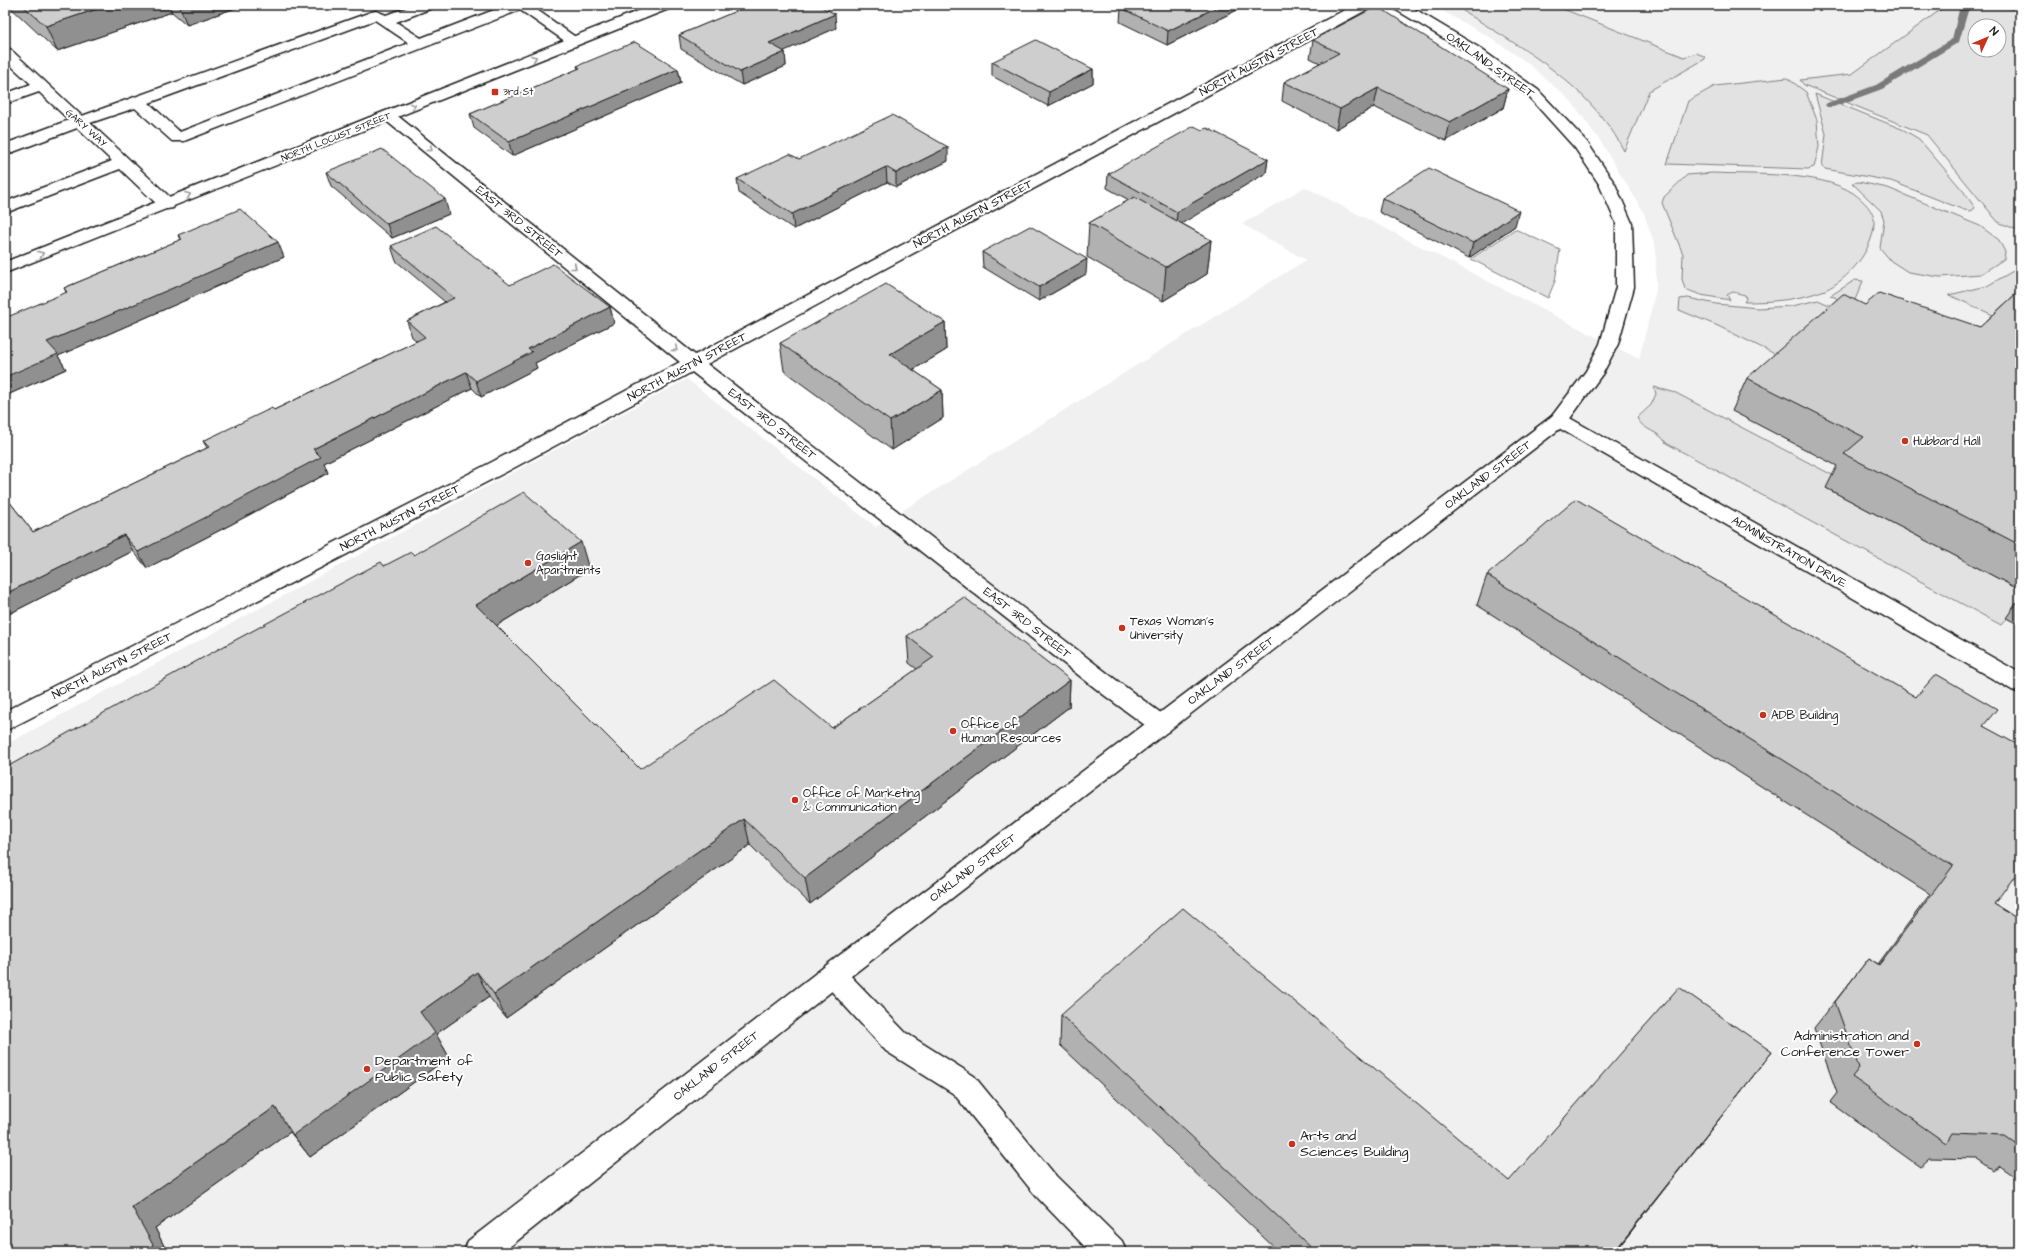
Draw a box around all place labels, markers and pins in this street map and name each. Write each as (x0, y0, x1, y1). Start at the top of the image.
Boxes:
place label: 3rd St (503, 85, 533, 99)
marker: 3rd St (490, 87, 500, 97)
place label: Hubbard Hall (1913, 433, 1981, 450)
marker: Hubbard Hall (1900, 436, 1910, 446)
place label: Gaslight Apartments (536, 548, 601, 579)
marker: Gaslight Apartments (523, 558, 533, 568)
place label: Texas Woman's University (1130, 613, 1214, 645)
marker: Texas Woman's University (1117, 623, 1127, 633)
place label: ADB Building (1771, 707, 1838, 725)
marker: ADB Building (1758, 710, 1768, 720)
place label: Office of Human Resources (961, 716, 1061, 747)
marker: Office of Human Resources (948, 726, 958, 736)
place label: Office of Marketing & Communication (803, 785, 920, 816)
marker: Office of Marketing & Communication (790, 795, 800, 805)
place label: Administration and Conference Tower (1781, 1026, 1909, 1062)
marker: Administration and Conference Tower (1912, 1039, 1922, 1049)
place label: Department of Public Safety (375, 1051, 474, 1087)
marker: Department of Public Safety (362, 1064, 372, 1074)
place label: Arts and Sciences Building (1300, 1126, 1409, 1162)
marker: Arts and Sciences Building (1287, 1139, 1297, 1149)

